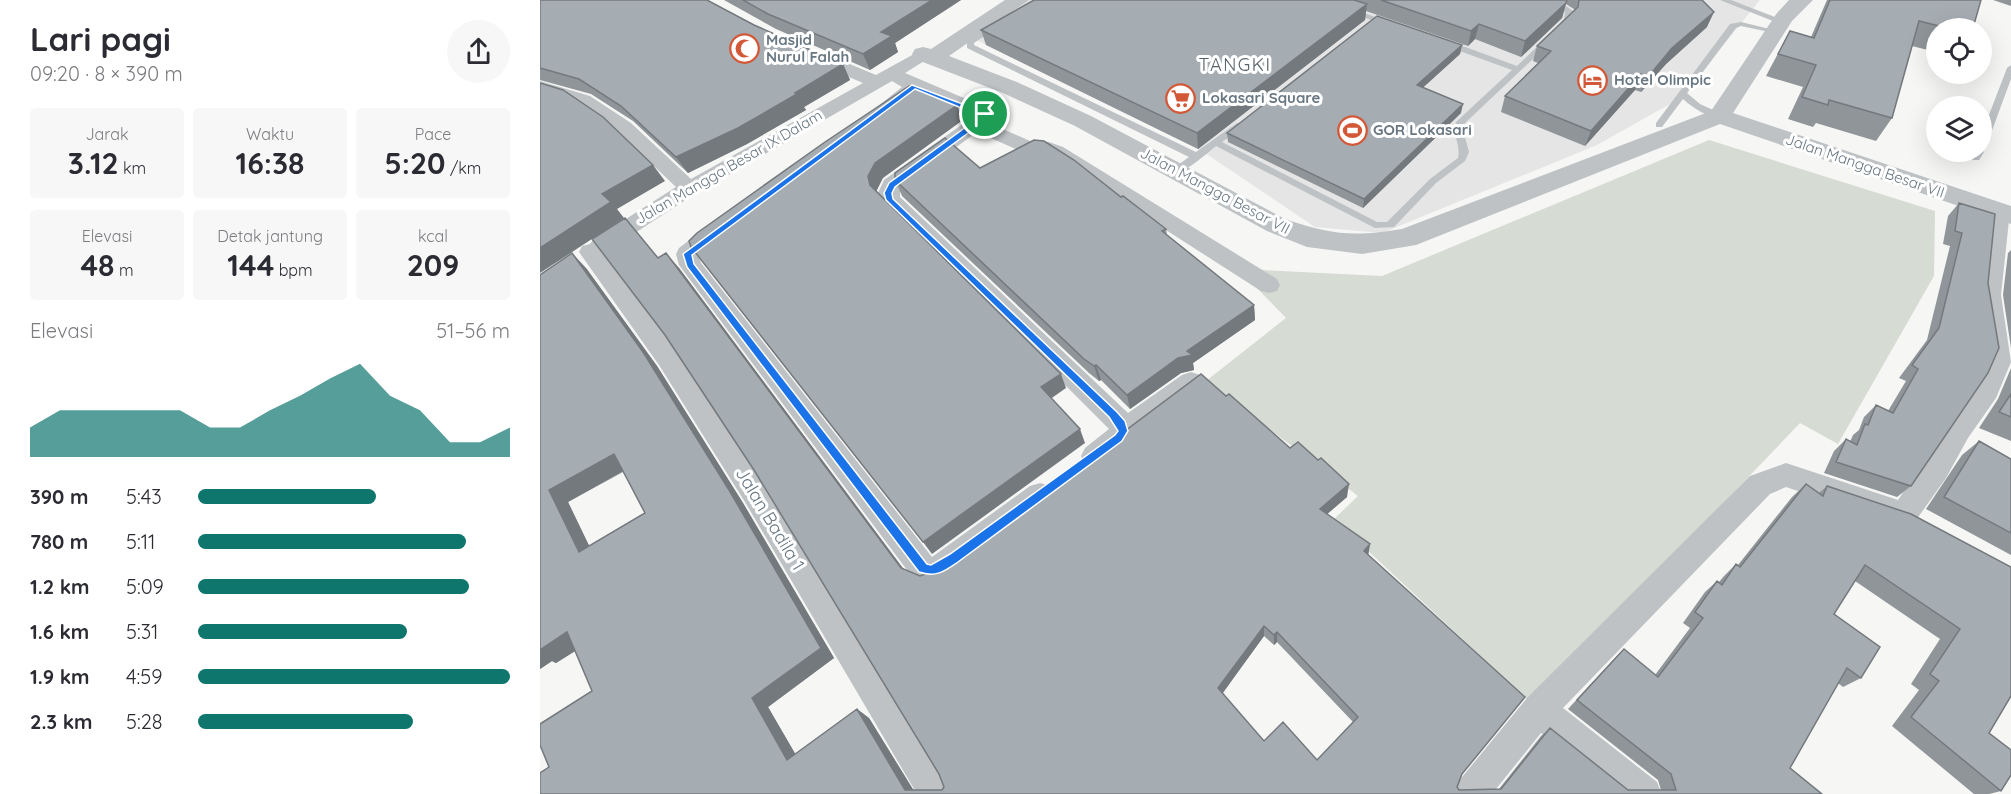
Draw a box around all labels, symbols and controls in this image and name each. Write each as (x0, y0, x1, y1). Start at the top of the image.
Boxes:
text: Lari pagi (30, 18, 171, 59)
map controls (1926, 18, 1992, 162)
button: locate (1926, 18, 1992, 84)
button: share (447, 20, 510, 83)
place label: Masjid Nurul Falah (766, 30, 849, 66)
mosque icon: Masjid Nurul Falah (729, 33, 761, 65)
district label: TANGKI (1199, 53, 1271, 76)
text: 09:20 · 8 × 390 m (30, 61, 183, 86)
hotel icon: Hotel Olimpic (1577, 64, 1609, 96)
place label: Hotel Olimpic (1614, 70, 1711, 89)
supermarket icon: Lokasari Square (1165, 82, 1197, 114)
pin (959, 88, 1010, 139)
place label: Lokasari Square (1202, 88, 1320, 107)
button: layers (1926, 96, 1992, 162)
icon: arrive (968, 97, 1001, 130)
street label: Jalan Mangga Besar IX Dalam (632, 105, 825, 228)
sports icon: GOR Lokasari (1336, 114, 1368, 146)
place label: GOR Lokasari (1373, 120, 1472, 139)
text: Jarak (85, 124, 129, 144)
text: Waktu (246, 124, 294, 144)
text: Pace (415, 124, 451, 144)
street label: Jalan Mangga Besar VII (1783, 129, 1947, 202)
street label: Jalan Mangga Besar VII (1137, 143, 1293, 238)
text: 3.12 (68, 144, 119, 182)
text: 16:38 (236, 144, 305, 182)
text: 5:20 (385, 144, 446, 182)
text: km (119, 158, 146, 178)
text: /km (446, 158, 481, 178)
text: Elevasi (82, 226, 132, 246)
text: Detak jantung (217, 226, 323, 246)
text: kcal (418, 226, 448, 246)
text: 48 (80, 246, 115, 284)
text: 144 (227, 246, 274, 284)
text: 209 (407, 246, 459, 284)
text: m (115, 260, 134, 280)
text: bpm (274, 260, 313, 280)
text: Elevasi (30, 318, 93, 343)
text: 51–56 m (436, 318, 510, 343)
street label: Jalan Badila 1 (731, 463, 810, 574)
text: 390 m (30, 484, 88, 509)
text: 5:43 (126, 484, 162, 509)
text: 780 m (30, 529, 88, 554)
text: 5:11 (126, 529, 155, 554)
text: 1.2 km (30, 574, 90, 599)
text: 5:09 (126, 574, 164, 599)
text: 1.6 km (30, 619, 89, 644)
text: 5:31 (126, 619, 159, 644)
text: 1.9 km (30, 664, 90, 689)
text: 4:59 (126, 664, 162, 689)
text: 2.3 km (30, 709, 93, 734)
text: 5:28 (126, 709, 163, 734)

